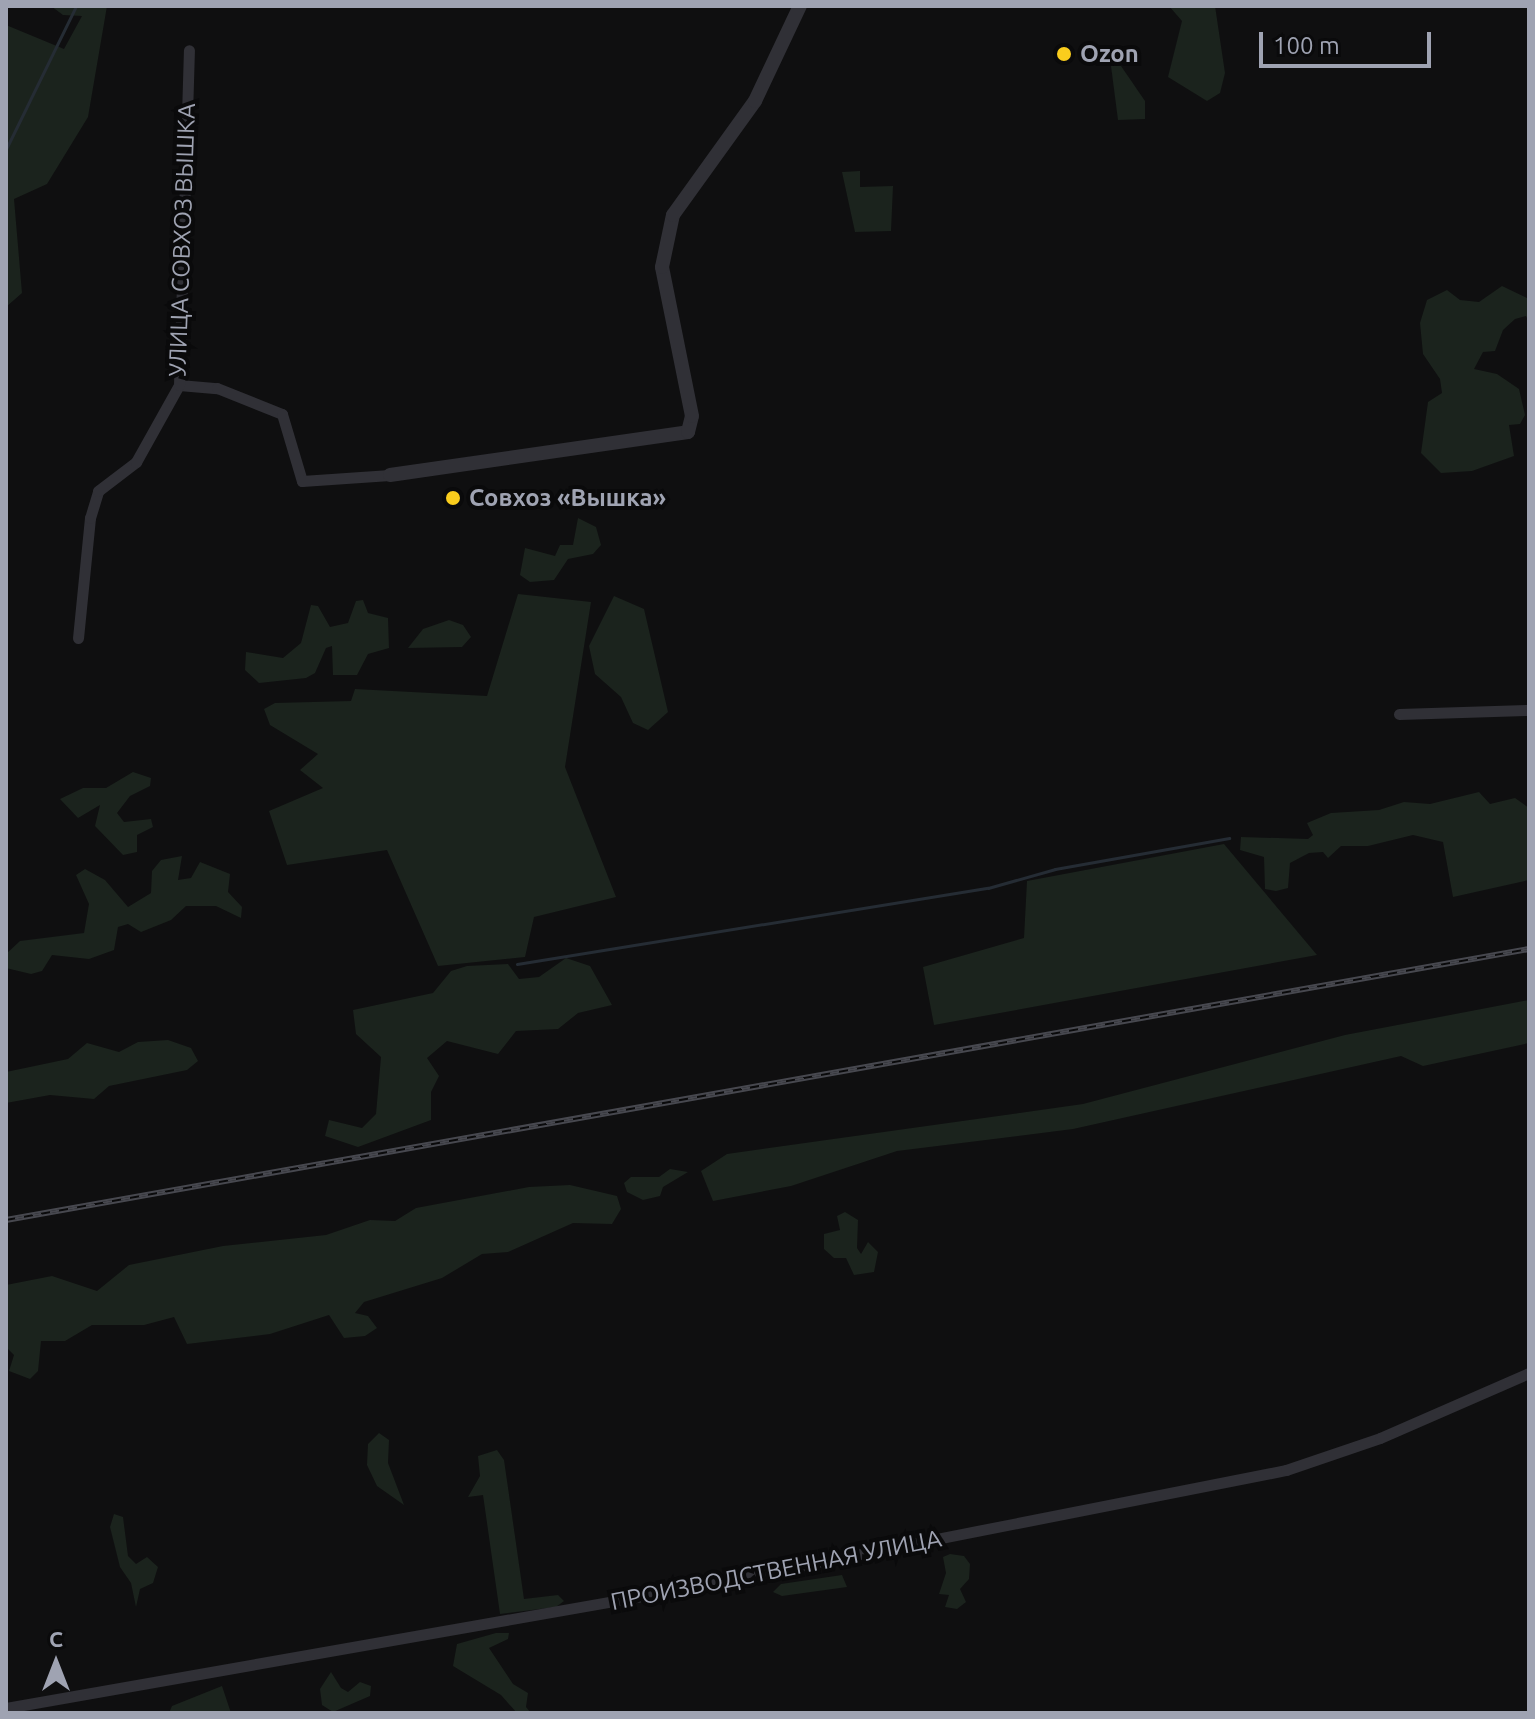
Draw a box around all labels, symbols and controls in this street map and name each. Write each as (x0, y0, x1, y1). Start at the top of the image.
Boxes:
scale bar (1263, 16, 1435, 66)
text: 100 m (1273, 32, 1340, 59)
place label: Ozon (1080, 40, 1139, 68)
marker: Ozon (1055, 45, 1073, 63)
street label: УЛИЦА СОВХОЗ ВЫШКА (163, 103, 201, 377)
place label: Совхоз «Вышка» (469, 484, 666, 512)
marker: Совхоз «Вышка» (444, 489, 462, 507)
street label: ПРОИЗВОДСТВЕННАЯ УЛИЦА (608, 1524, 944, 1616)
north arrow (16, 1623, 96, 1703)
text: С (49, 1626, 63, 1651)

